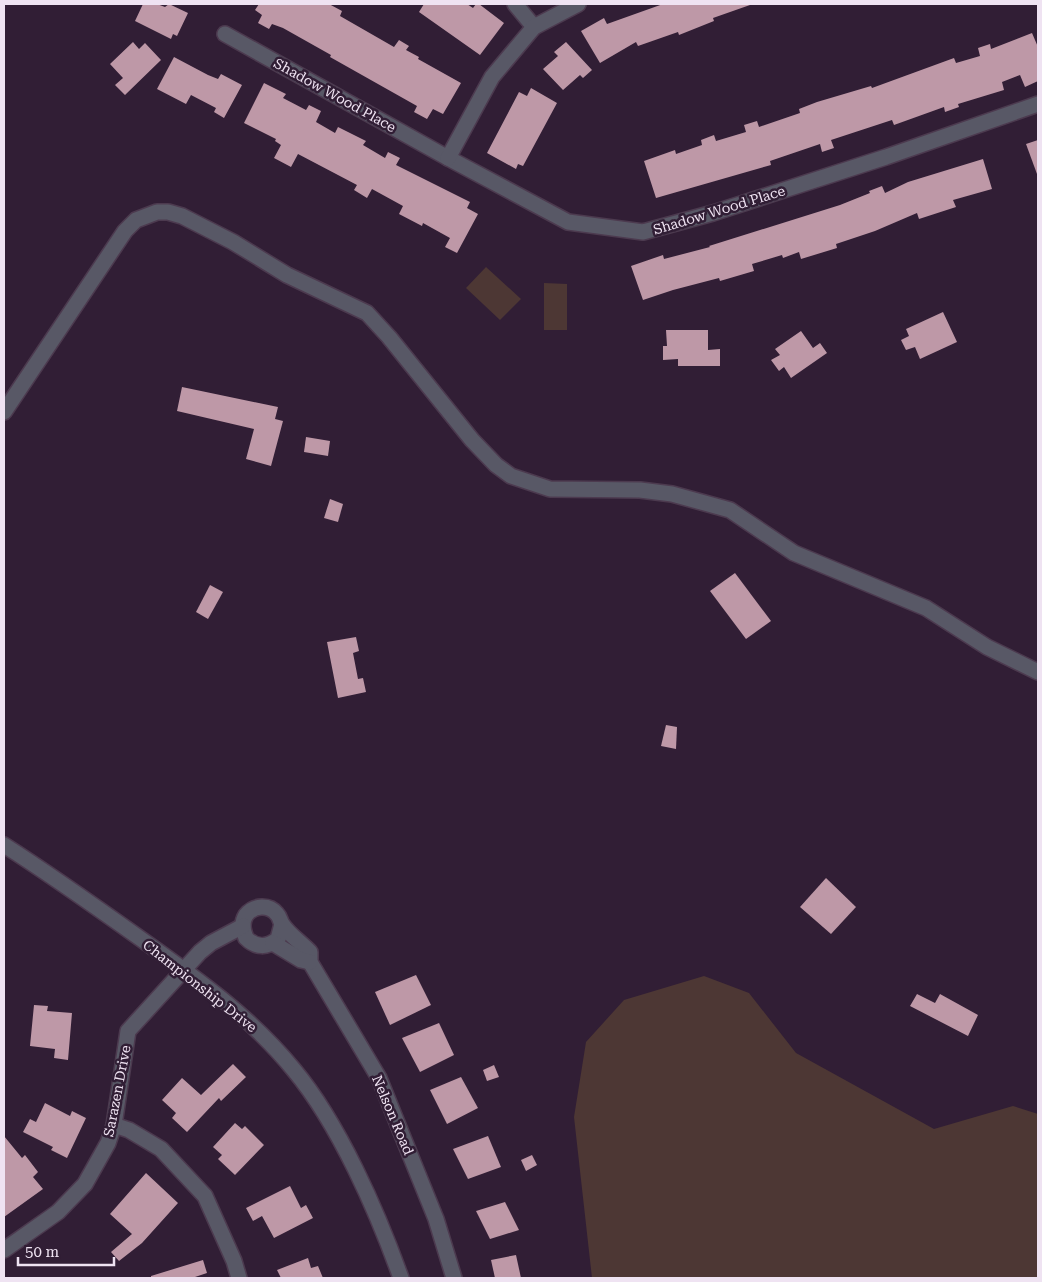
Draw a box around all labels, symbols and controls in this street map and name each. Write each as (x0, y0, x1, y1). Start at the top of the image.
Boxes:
street label: Shadow Wood Place (271, 55, 399, 135)
street label: Shadow Wood Place (651, 182, 787, 238)
street label: Championship Drive (140, 937, 260, 1036)
street label: Sarazen Drive (100, 1044, 134, 1138)
street label: Nelson Road (369, 1073, 417, 1157)
scale bar (18, 1234, 114, 1266)
text: 50 m (25, 1243, 60, 1261)

